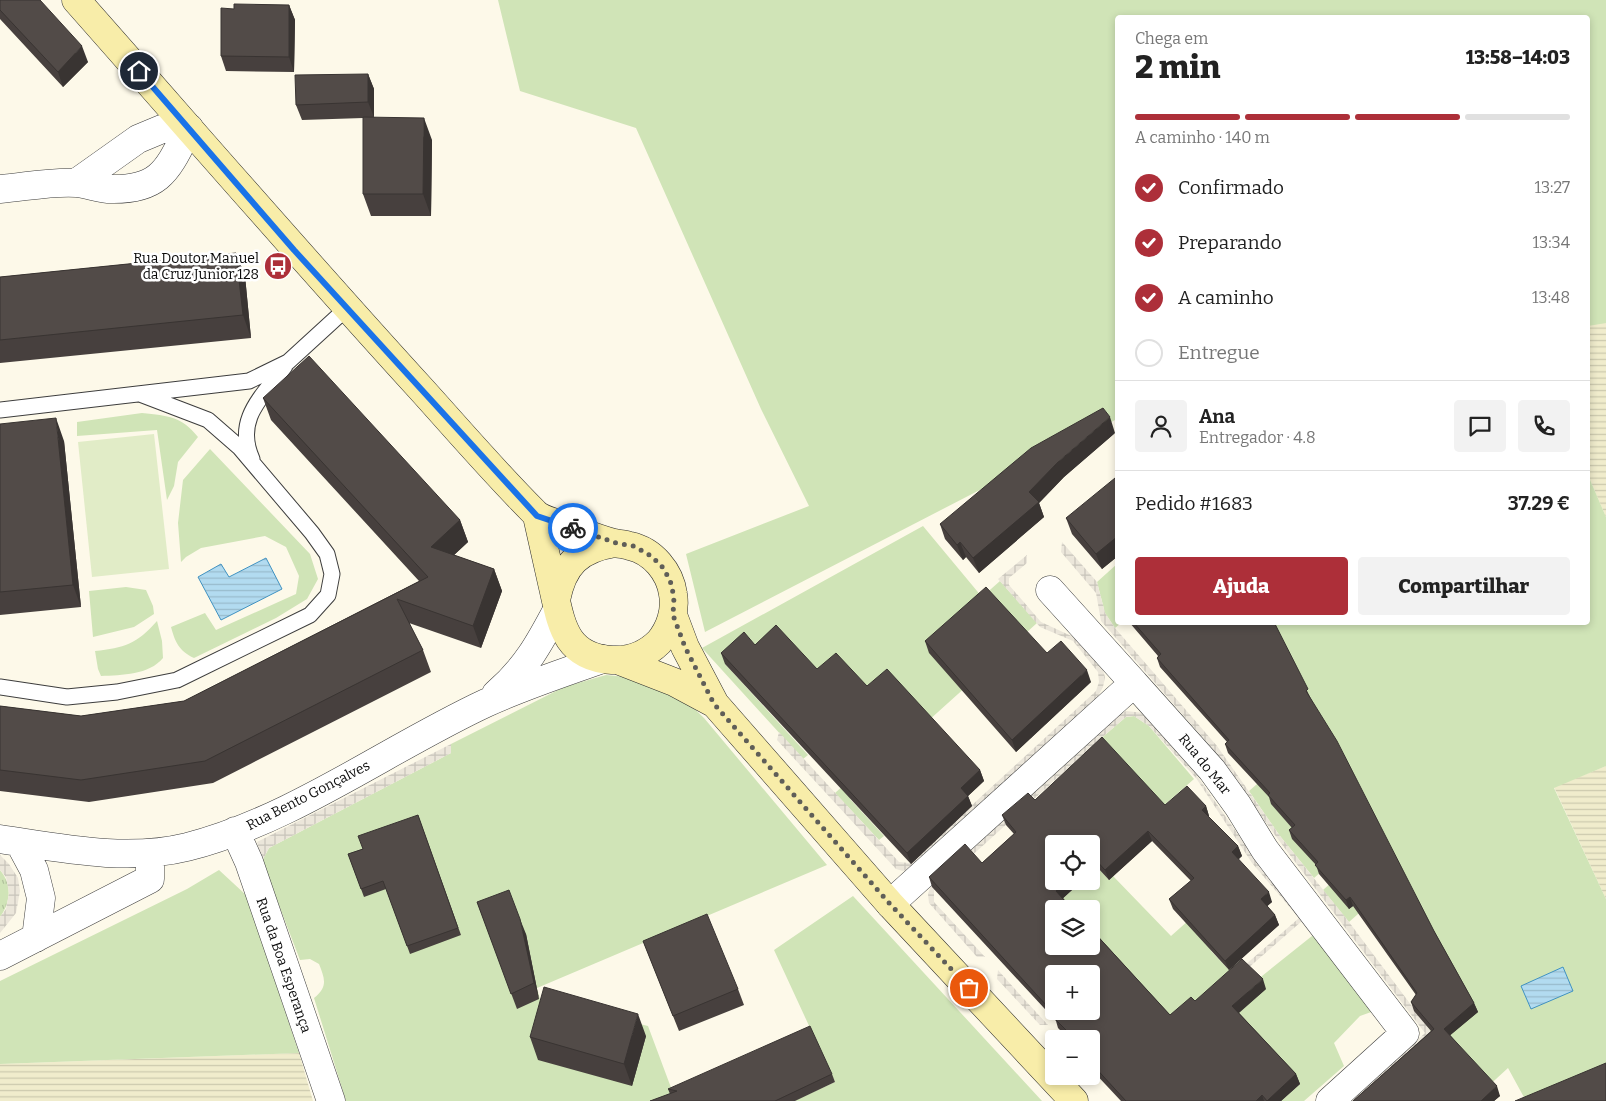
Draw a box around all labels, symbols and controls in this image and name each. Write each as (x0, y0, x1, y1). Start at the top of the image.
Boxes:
text: Chega em (1135, 29, 1208, 48)
text: 13:58–14:03 (1466, 46, 1570, 69)
text: 2 min (1135, 48, 1221, 86)
pin (118, 50, 160, 92)
icon: home (125, 57, 153, 85)
text: A caminho · 140 m (1135, 128, 1270, 147)
icon: check (1135, 174, 1163, 202)
text: Confirmado (1178, 176, 1284, 199)
text: 13:27 (1534, 178, 1570, 197)
icon: check (1135, 229, 1163, 257)
text: Preparando (1178, 231, 1282, 254)
text: 13:34 (1533, 233, 1570, 252)
place label: Rua Doutor Manuel da Cruz Junior 128 (133, 250, 259, 283)
bus stop icon: Rua Doutor Manuel da Cruz Junior 128 (263, 251, 293, 281)
icon: check (1135, 284, 1163, 312)
text: A caminho (1178, 286, 1274, 309)
text: 13:48 (1532, 288, 1570, 307)
text: Entregue (1178, 341, 1260, 364)
button: person (1135, 400, 1187, 452)
button: chat (1454, 400, 1506, 452)
button: phone (1518, 400, 1570, 452)
text: Ana (1199, 405, 1235, 428)
text: Entregador · 4.8 (1199, 428, 1316, 447)
text: Pedido #1683 (1135, 492, 1253, 515)
text: 37.29 € (1508, 492, 1570, 515)
courier (548, 503, 598, 553)
icon: bike (559, 514, 587, 542)
button: Ajuda (1135, 557, 1348, 615)
button: Compartilhar (1358, 557, 1570, 615)
street label: Rua do Mar (1175, 730, 1234, 798)
street label: Rua Bento Gonçalves (244, 757, 373, 834)
map controls (1045, 835, 1100, 1085)
button: locate (1045, 835, 1100, 890)
street label: Rua da Boa Esperança (252, 895, 315, 1035)
button: layers (1045, 900, 1100, 955)
button: + (1045, 965, 1100, 1020)
pin (948, 967, 990, 1009)
icon: bag (955, 974, 983, 1002)
button: − (1045, 1030, 1100, 1085)

